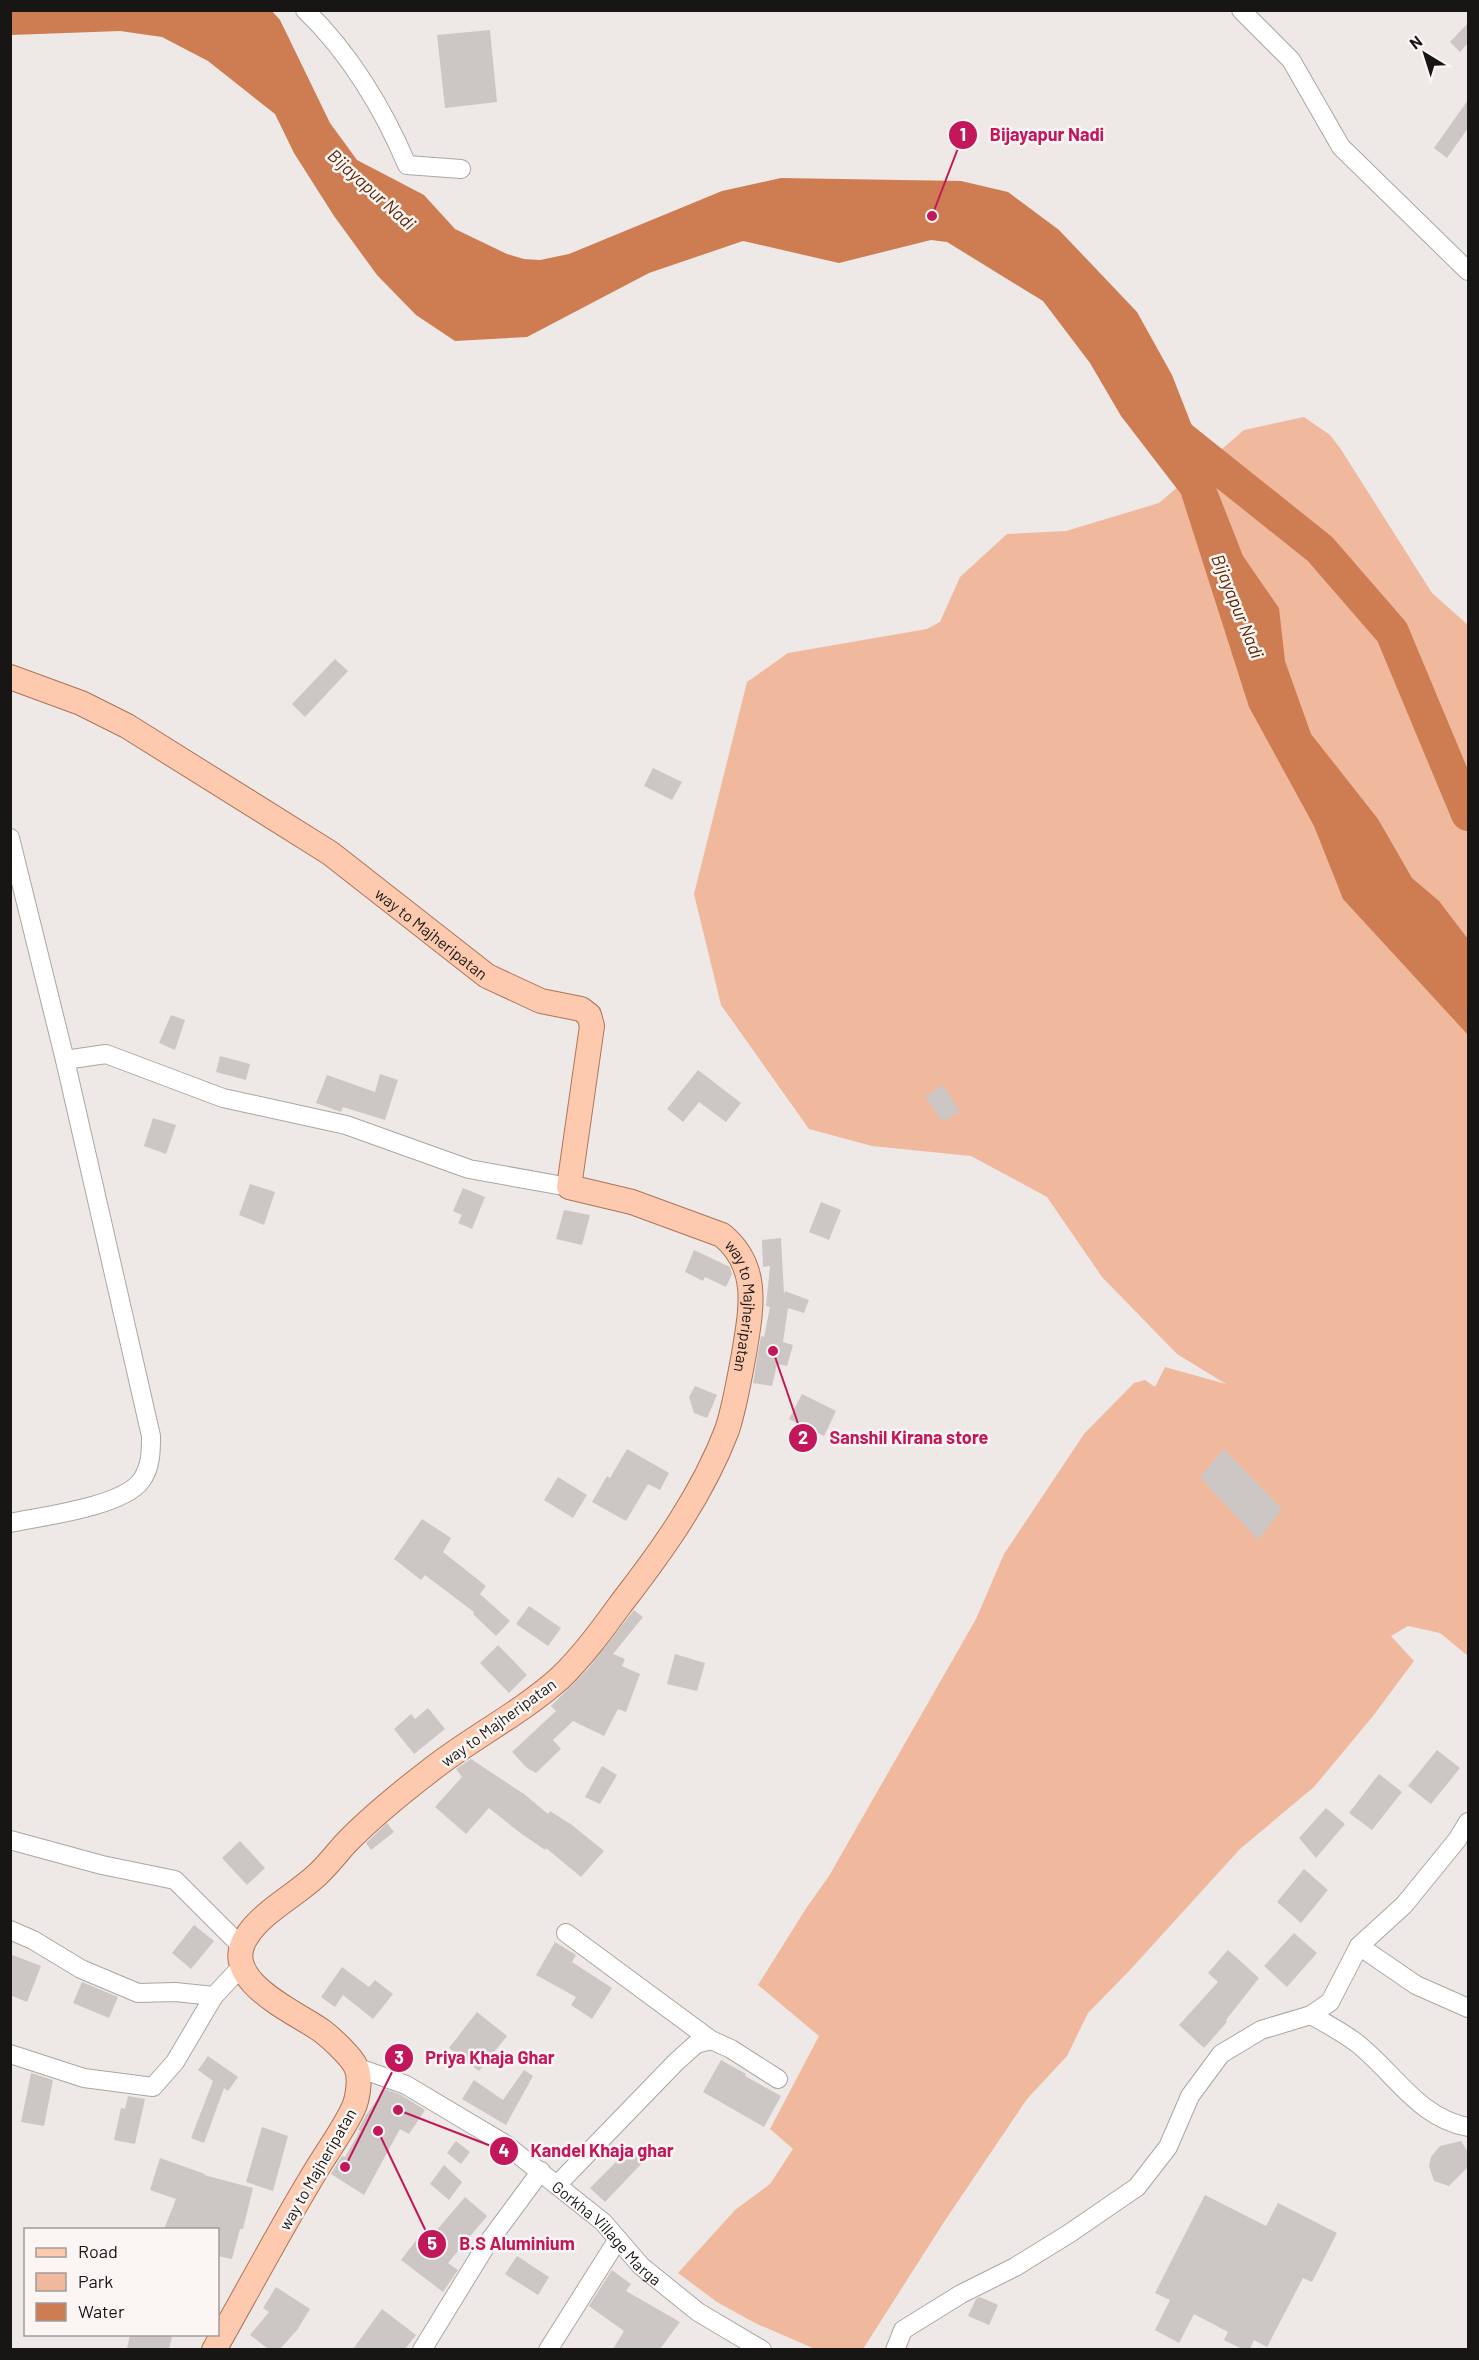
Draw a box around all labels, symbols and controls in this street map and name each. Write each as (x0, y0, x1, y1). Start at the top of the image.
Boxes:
north arrow (1395, 24, 1455, 84)
text: N (1405, 31, 1425, 53)
callout: Bijayapur Nadi (948, 117, 1116, 153)
text: 1 (960, 123, 966, 145)
text: Bijayapur Nadi (990, 123, 1104, 145)
water label: Bijayapur Nadi (324, 144, 421, 235)
water label: Bijayapur Nadi (1207, 551, 1269, 662)
street label: way to Majheripatan (372, 883, 492, 983)
street label: way to Majheripatan (722, 1235, 760, 1374)
callout: Sanshil Kirana store (788, 1420, 1000, 1456)
text: 2 (798, 1426, 808, 1448)
text: Sanshil Kirana store (830, 1426, 989, 1448)
street label: way to Majheripatan (437, 1674, 559, 1770)
callout: Priya Khaja Ghar (384, 2040, 567, 2076)
text: 3 (394, 2046, 404, 2068)
text: Priya Khaja Ghar (425, 2046, 555, 2068)
street label: way to Majheripatan (274, 2105, 360, 2233)
callout: Kandel Khaja ghar (489, 2133, 686, 2169)
text: 4 (499, 2139, 510, 2161)
text: Kandel Khaja ghar (530, 2139, 674, 2161)
street label: Gorkha Village Marga (549, 2176, 666, 2289)
callout: B.S Aluminium (417, 2226, 587, 2262)
legend (24, 2228, 219, 2336)
text: 5 (427, 2232, 437, 2254)
text: B.S Aluminium (459, 2232, 575, 2254)
text: Road (78, 2240, 118, 2262)
text: Park (78, 2270, 113, 2292)
text: Water (78, 2300, 125, 2322)

